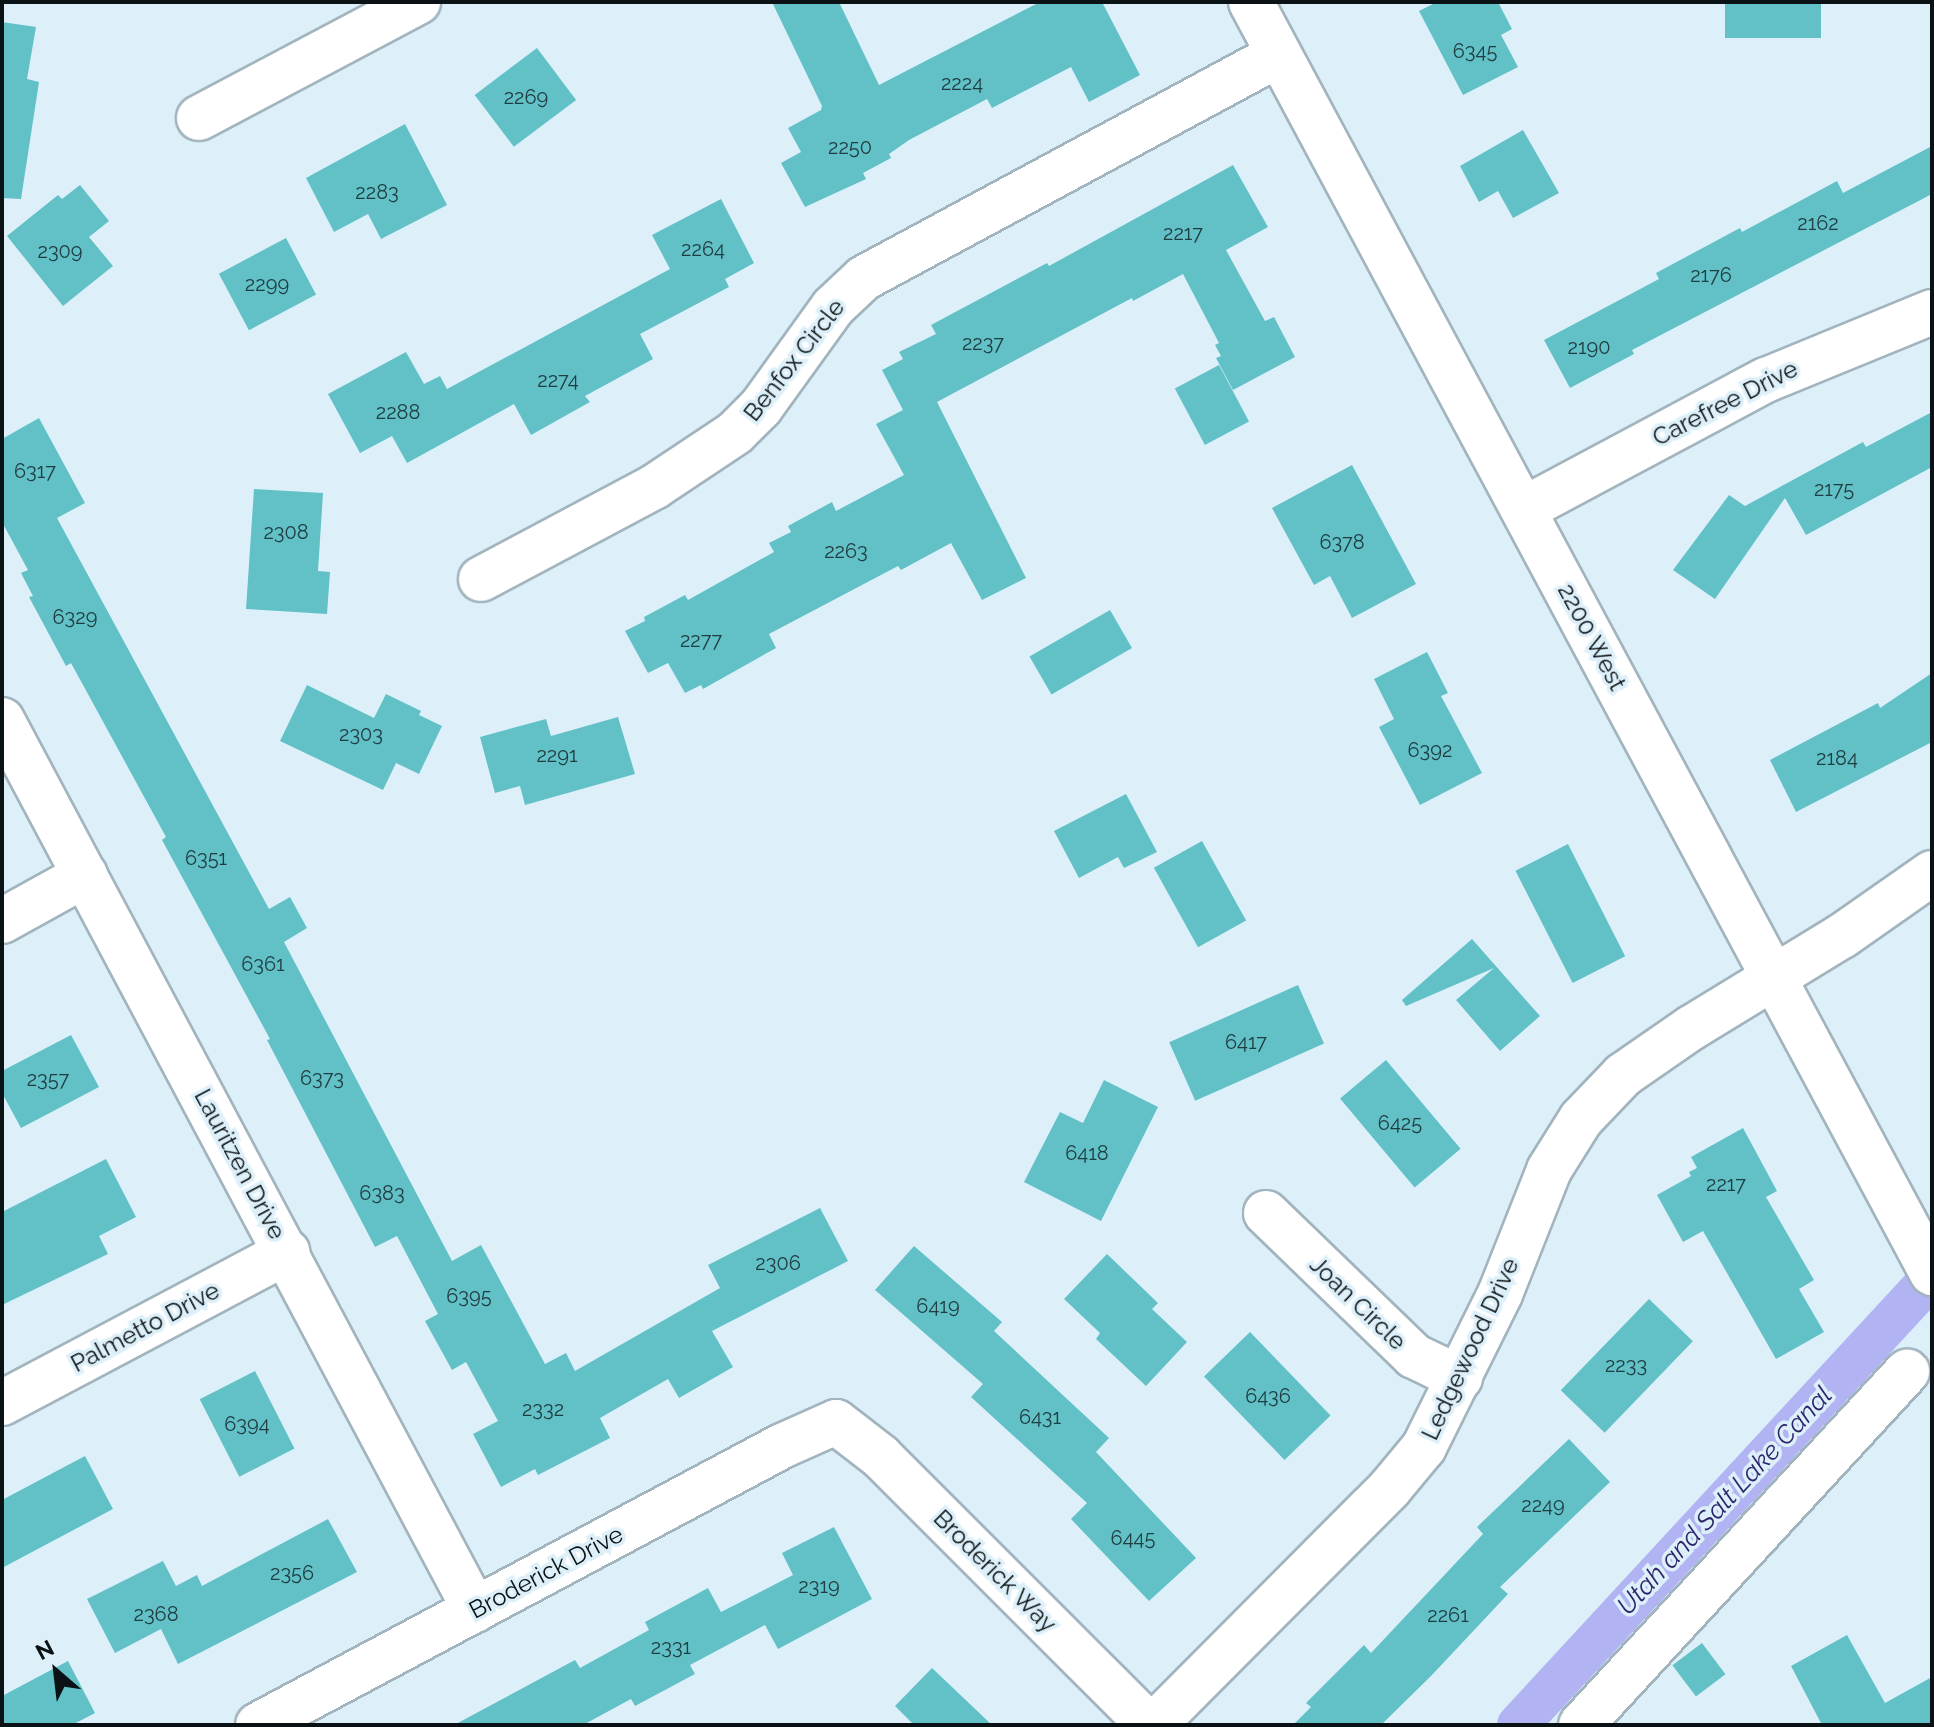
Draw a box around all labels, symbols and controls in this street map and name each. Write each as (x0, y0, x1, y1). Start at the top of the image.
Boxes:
house number: 6345 (1453, 39, 1497, 63)
house number: 2224 (941, 71, 983, 95)
house number: 2269 (504, 85, 548, 109)
house number: 2250 (828, 135, 872, 159)
house number: 2283 (355, 180, 399, 204)
house number: 2162 (1797, 211, 1839, 235)
house number: 2217 (1163, 221, 1203, 245)
house number: 2264 (681, 237, 725, 261)
house number: 2309 (37, 239, 83, 263)
house number: 2176 (1690, 263, 1732, 287)
house number: 2299 (245, 272, 289, 296)
street label: Benfox Circle (737, 293, 851, 427)
house number: 2237 (962, 331, 1004, 355)
house number: 2190 (1568, 335, 1610, 359)
street label: Carefree Drive (1648, 354, 1802, 452)
house number: 2274 (537, 368, 579, 392)
house number: 2288 (376, 400, 420, 424)
house number: 6317 (14, 459, 56, 483)
house number: 2175 (1814, 477, 1854, 501)
house number: 2308 (263, 520, 309, 544)
house number: 6378 (1319, 530, 1365, 554)
house number: 2263 (824, 539, 868, 563)
street label: 2200 West (1552, 578, 1632, 696)
house number: 6329 (53, 605, 97, 629)
house number: 2277 (680, 628, 722, 652)
house number: 2303 (339, 722, 383, 746)
house number: 6392 (1408, 738, 1452, 762)
house number: 2291 (536, 743, 578, 767)
house number: 2184 (1816, 746, 1858, 770)
house number: 6351 (185, 846, 227, 870)
house number: 6361 (241, 952, 285, 976)
house number: 6417 (1225, 1030, 1267, 1054)
house number: 6373 (300, 1066, 344, 1090)
house number: 2357 (27, 1067, 69, 1091)
street label: Lauritzen Drive (188, 1084, 292, 1244)
house number: 6425 (1378, 1111, 1422, 1135)
house number: 6418 (1065, 1141, 1109, 1165)
house number: 2217 (1706, 1172, 1746, 1196)
house number: 6383 (359, 1181, 405, 1205)
street label: Joan Circle (1304, 1250, 1412, 1356)
house number: 2306 (755, 1251, 801, 1275)
street label: Ledgewood Drive (1415, 1254, 1525, 1444)
street label: Palmetto Drive (66, 1276, 224, 1378)
house number: 6395 (446, 1284, 492, 1308)
house number: 6419 (916, 1294, 960, 1318)
house number: 2233 (1605, 1353, 1647, 1377)
water label: Utah and Salt Lake Canal (1611, 1380, 1839, 1622)
house number: 6436 (1245, 1384, 1291, 1408)
house number: 2332 (522, 1397, 564, 1421)
house number: 6431 (1019, 1405, 1061, 1429)
house number: 6394 (224, 1412, 270, 1436)
house number: 2249 (1521, 1493, 1565, 1517)
street label: Broderick Way (927, 1503, 1063, 1639)
street label: Broderick Drive (464, 1519, 628, 1625)
house number: 6445 (1111, 1526, 1155, 1550)
house number: 2356 (270, 1561, 314, 1585)
house number: 2319 (798, 1574, 840, 1598)
house number: 2368 (133, 1602, 179, 1626)
house number: 2261 (1427, 1603, 1469, 1627)
north arrow (16, 1631, 96, 1711)
text: N (31, 1634, 58, 1665)
house number: 2331 (651, 1635, 691, 1659)

